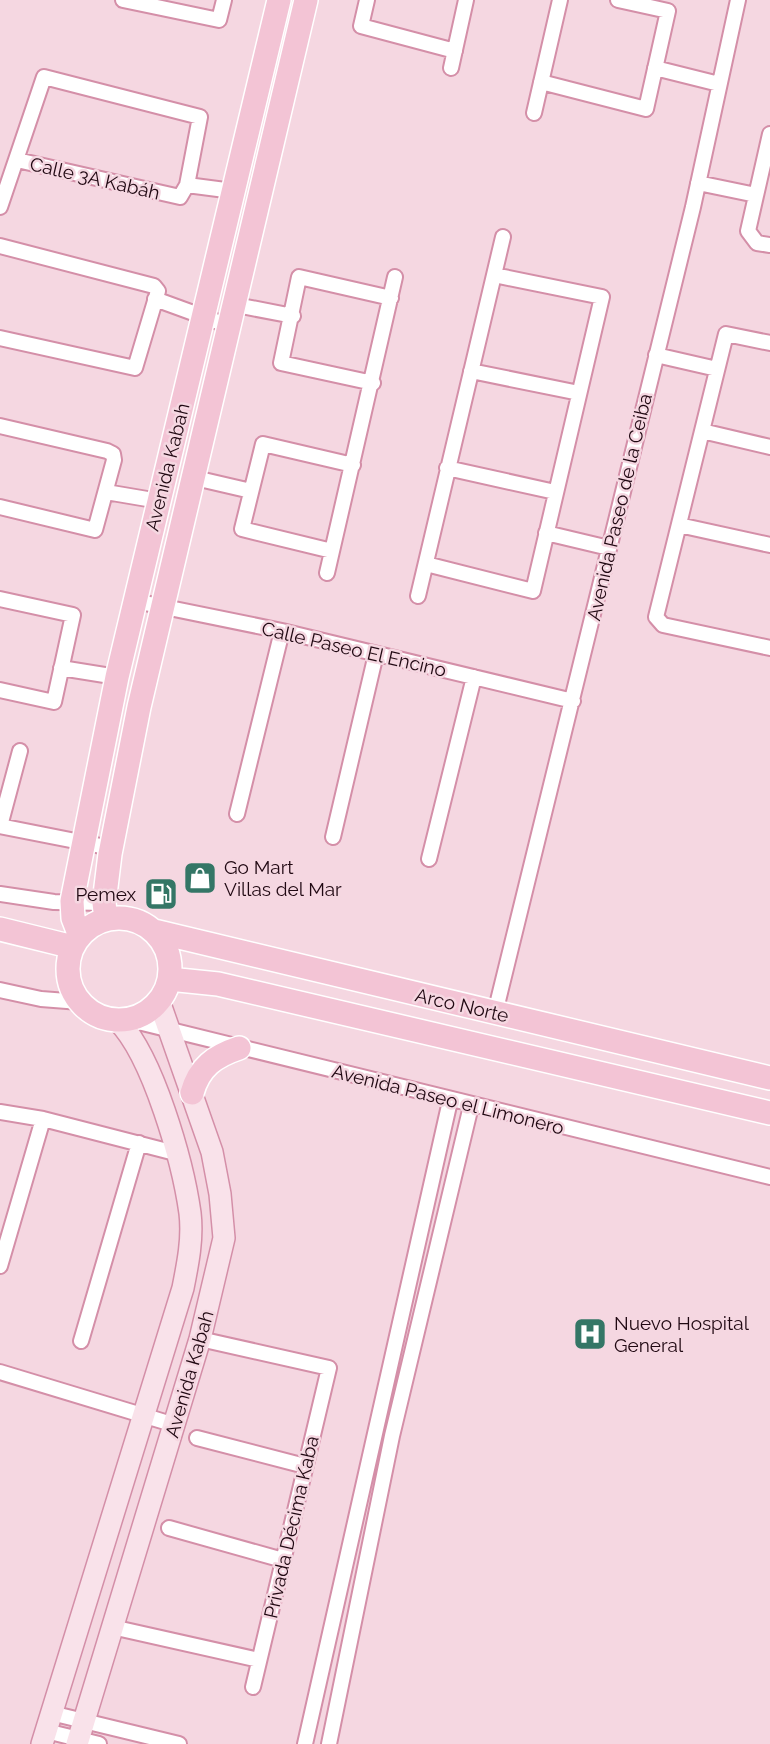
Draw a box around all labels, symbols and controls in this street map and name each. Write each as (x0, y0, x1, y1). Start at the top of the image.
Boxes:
street label: Calle 3A Kabáh (28, 152, 162, 204)
street label: Avenida Paseo de la Ceiba (582, 391, 656, 623)
street label: Avenida Kabah (140, 401, 194, 533)
street label: Calle Paseo El Encino (260, 617, 448, 681)
place label: Go Mart Villas del Mar (224, 856, 342, 900)
shop icon: Go Mart Villas del Mar (181, 859, 219, 897)
fuel station icon: Pemex (142, 875, 180, 913)
place label: Pemex (75, 883, 136, 905)
street label: Arco Norte (413, 984, 511, 1026)
street label: Avenida Paseo el Limonero (330, 1059, 566, 1139)
street label: Avenida Kabah (160, 1308, 218, 1440)
place label: Nuevo Hospital General (614, 1312, 750, 1356)
hospital icon: Nuevo Hospital General (571, 1315, 609, 1353)
street label: Privada Décima Kaba (259, 1434, 323, 1620)

